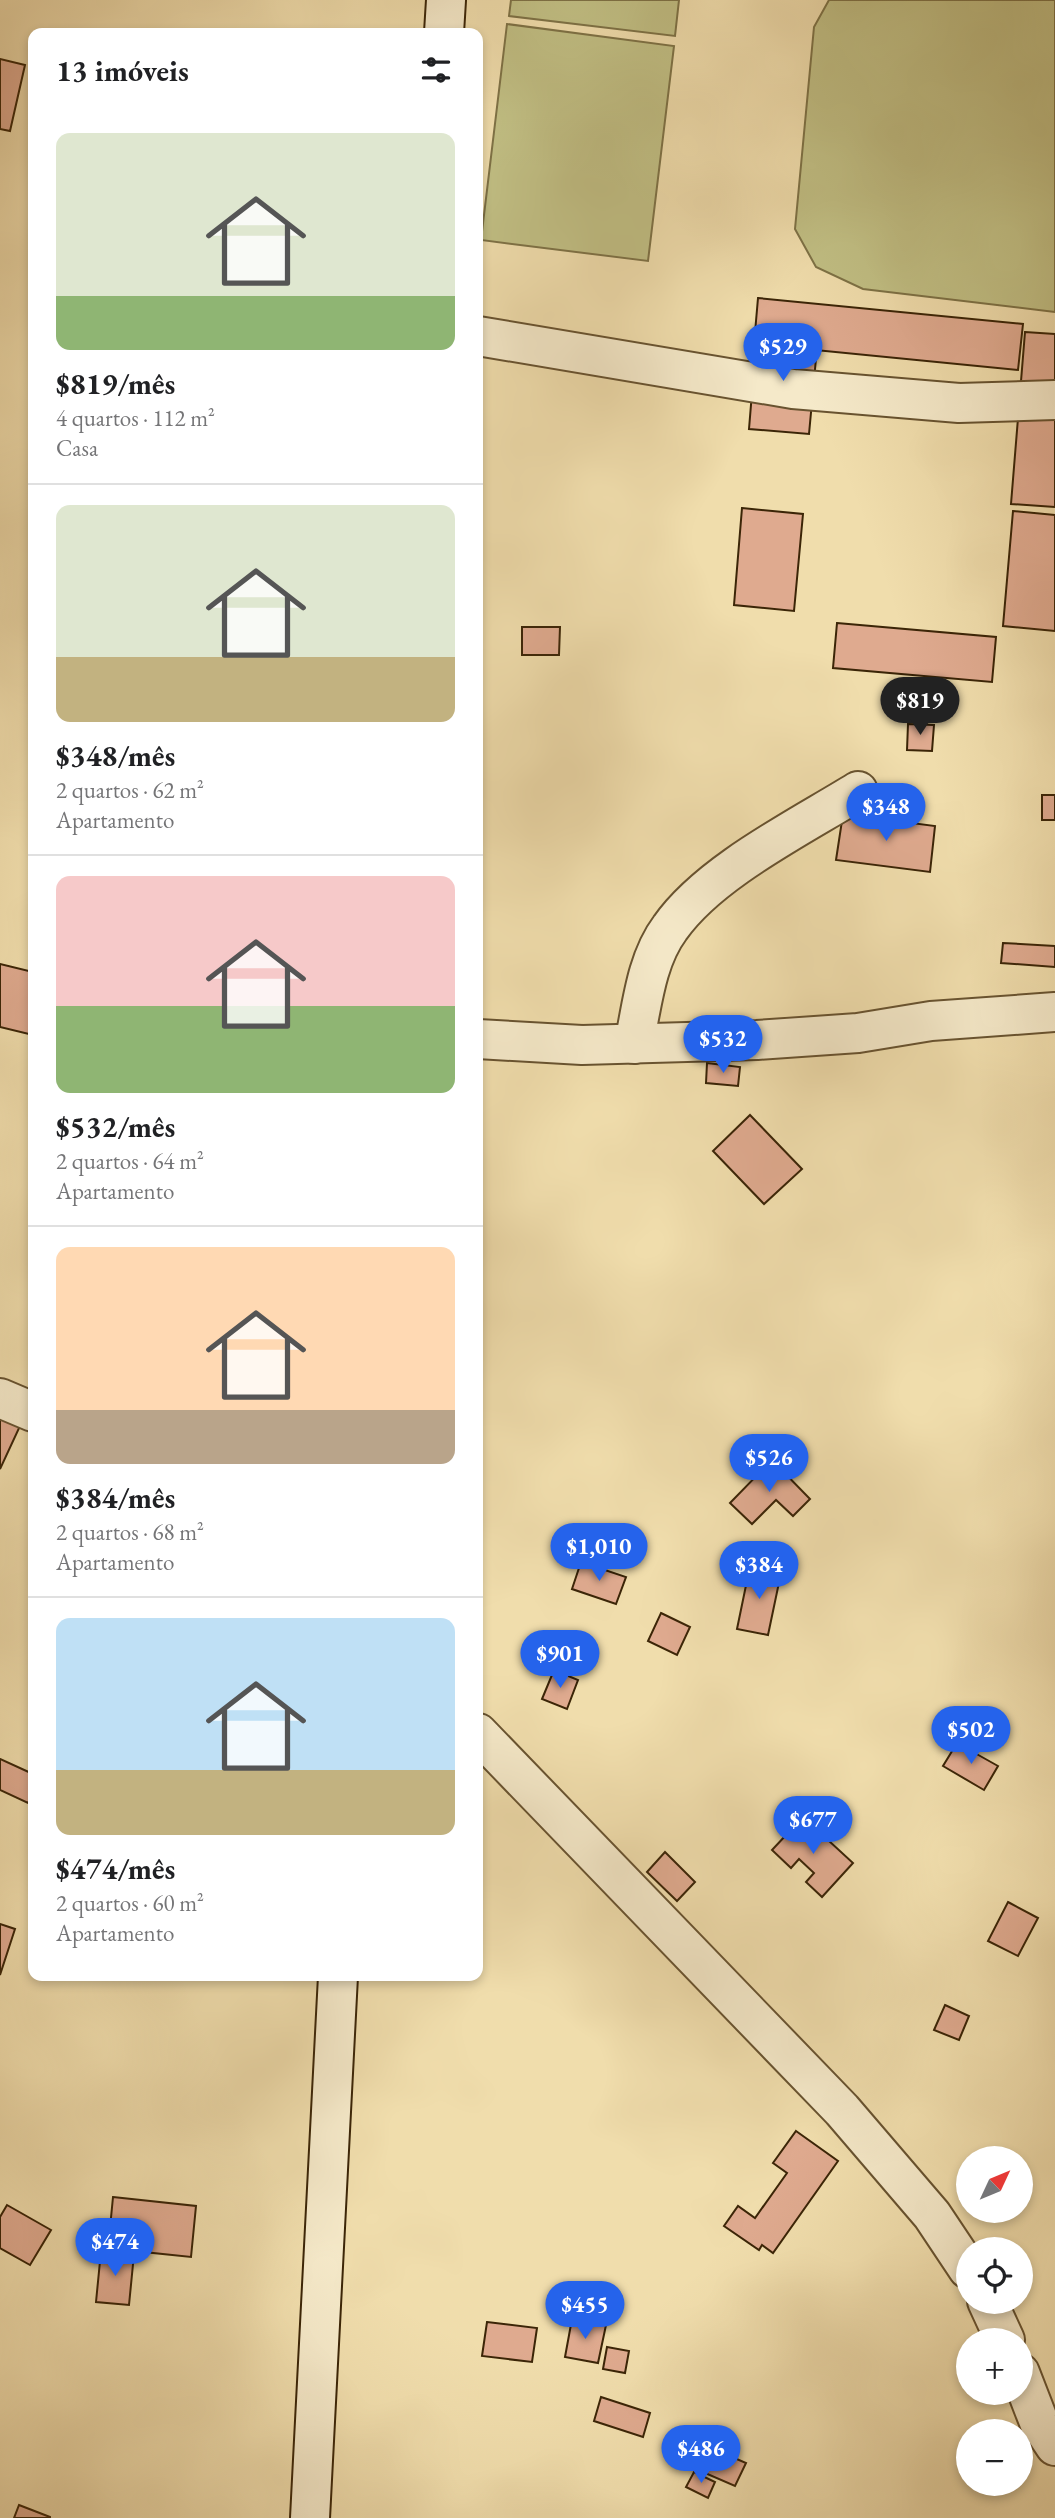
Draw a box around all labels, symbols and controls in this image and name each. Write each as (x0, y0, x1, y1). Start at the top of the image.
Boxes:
text: 13 imóveis (56, 51, 189, 90)
icon: filters (417, 51, 455, 89)
icon: home (193, 178, 319, 304)
pin: $529 (742, 324, 824, 383)
text: $529 (759, 331, 807, 361)
text: $819/mês (56, 364, 175, 403)
text: 4 quartos · 112 m² (56, 403, 215, 433)
text: Casa (56, 433, 98, 463)
icon: home (193, 550, 319, 676)
pin: $819 (879, 678, 961, 737)
text: $819 (896, 685, 944, 715)
text: $348/mês (56, 736, 175, 775)
text: 2 quartos · 62 m² (56, 775, 204, 805)
pin: $348 (845, 784, 927, 843)
text: $348 (862, 791, 910, 821)
text: Apartamento (56, 805, 174, 835)
icon: home (193, 921, 319, 1047)
pin: $532 (682, 1016, 764, 1075)
text: $532 (699, 1023, 747, 1053)
text: $532/mês (56, 1107, 175, 1146)
text: 2 quartos · 64 m² (56, 1146, 204, 1176)
text: Apartamento (56, 1176, 174, 1206)
icon: home (193, 1292, 319, 1418)
pin: $526 (728, 1434, 810, 1494)
text: $526 (745, 1442, 793, 1472)
text: $384/mês (56, 1478, 175, 1517)
text: 2 quartos · 68 m² (56, 1517, 204, 1547)
pin: $1,010 (542, 1524, 656, 1583)
text: $1,010 (567, 1531, 631, 1561)
pin: $384 (718, 1542, 800, 1601)
text: Apartamento (56, 1547, 174, 1577)
text: $384 (735, 1549, 783, 1579)
pin: $901 (519, 1630, 601, 1690)
text: $901 (536, 1638, 584, 1668)
icon: home (193, 1663, 319, 1789)
pin: $502 (930, 1706, 1012, 1766)
text: $502 (947, 1714, 995, 1744)
pin: $677 (772, 1797, 854, 1856)
text: $677 (789, 1804, 837, 1834)
text: $474/mês (56, 1849, 175, 1888)
text: 2 quartos · 60 m² (56, 1888, 204, 1918)
text: Apartamento (56, 1918, 174, 1948)
north arrow (956, 2146, 1032, 2222)
map controls (956, 2146, 1033, 2496)
pin: $474 (74, 2218, 156, 2278)
text: $474 (91, 2226, 139, 2256)
button: locate (956, 2237, 1033, 2314)
pin: $455 (544, 2282, 626, 2341)
text: $455 (561, 2289, 609, 2319)
button: + (956, 2328, 1033, 2405)
button: − (956, 2419, 1033, 2496)
pin: $486 (660, 2426, 742, 2485)
text: $486 (677, 2433, 725, 2463)

